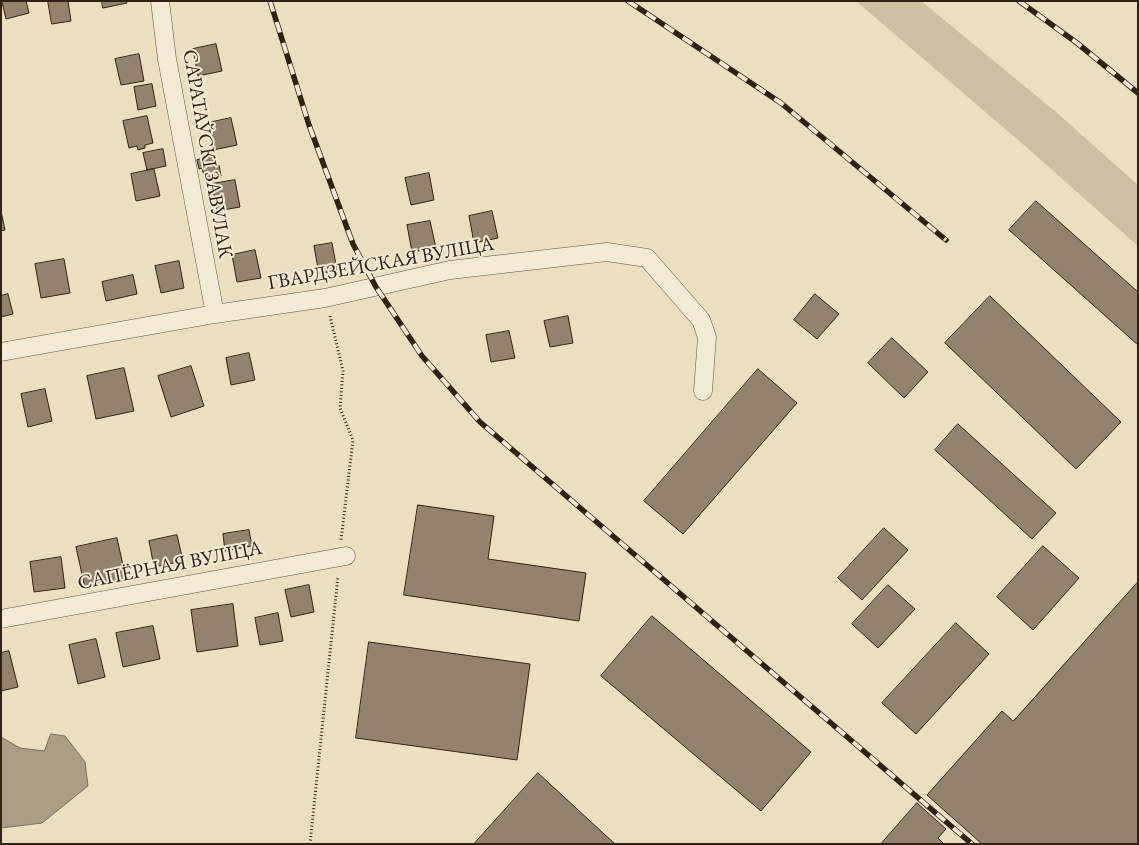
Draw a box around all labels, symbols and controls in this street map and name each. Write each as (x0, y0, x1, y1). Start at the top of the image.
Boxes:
street label: САРАТАЎСКІ ЗАВУЛАК (177, 48, 237, 260)
street label: ГВАРДЗЕЙСКАЯ ВУЛІЦА (266, 232, 496, 296)
street label: САПЁРНАЯ ВУЛІЦА (76, 536, 264, 596)

